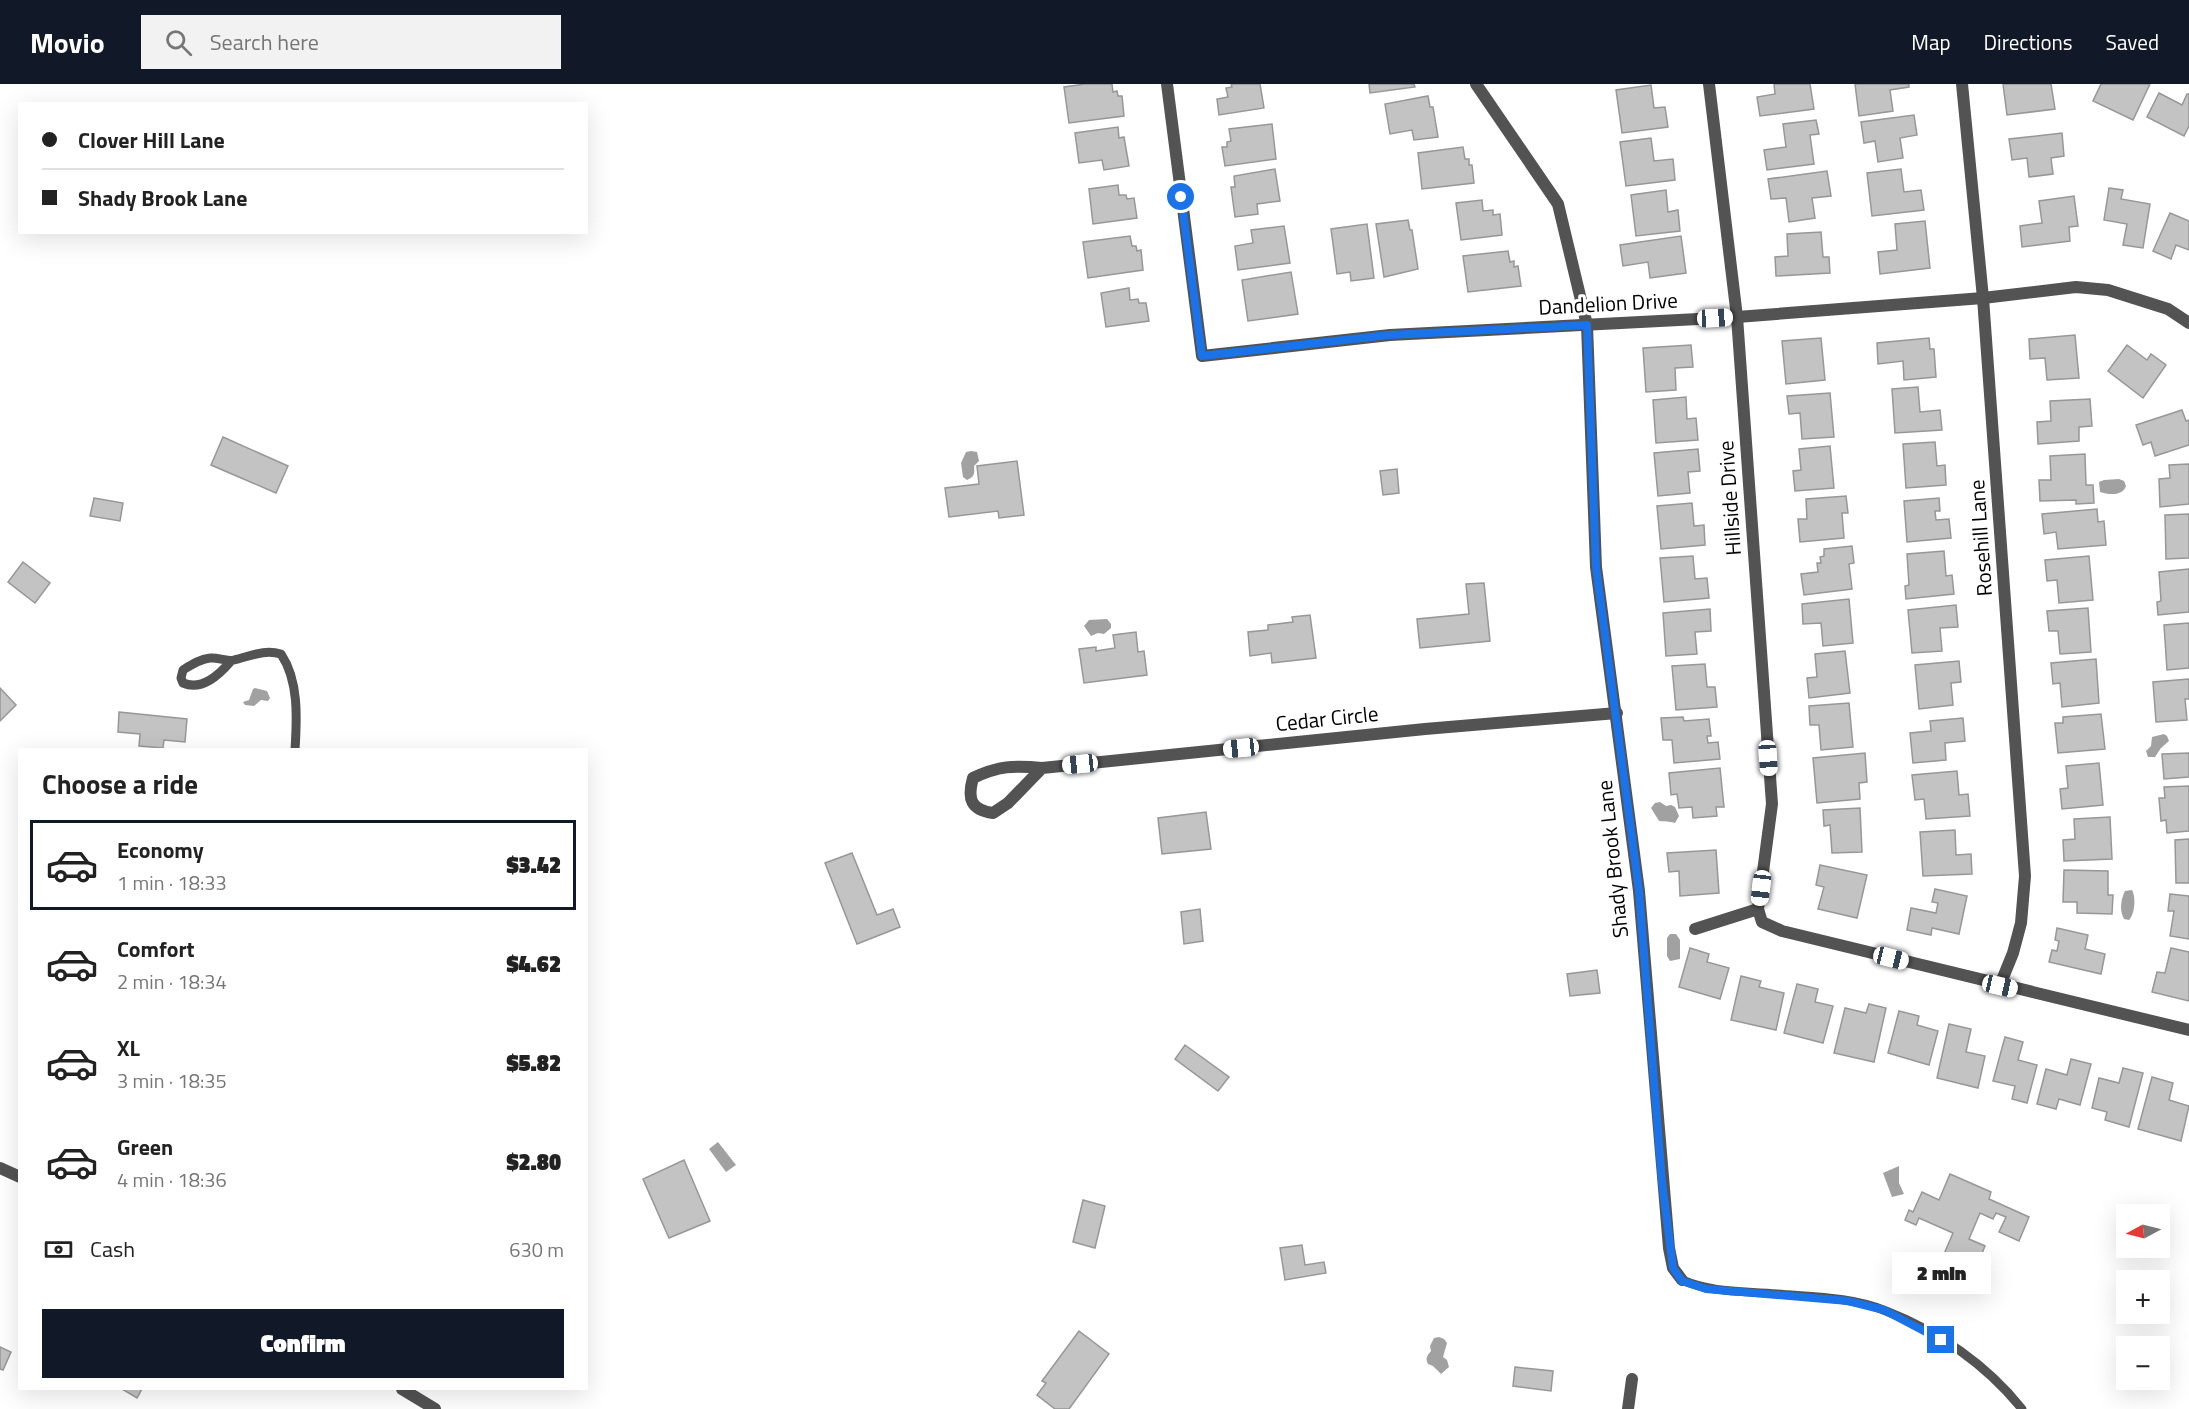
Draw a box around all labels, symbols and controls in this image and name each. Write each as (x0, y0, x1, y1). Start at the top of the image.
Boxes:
search box (141, 15, 561, 69)
text: Movio (30, 21, 105, 64)
text: Search here (210, 25, 319, 59)
icon: search (162, 26, 195, 59)
text: Map (1911, 26, 1951, 58)
text: Directions (1984, 26, 2073, 58)
text: Saved (2106, 26, 2159, 58)
text: Clover Hill Lane (78, 123, 225, 157)
text: Shady Brook Lane (78, 181, 247, 215)
route start (1167, 183, 1194, 210)
street label: Dandelion Drive (1537, 283, 1678, 323)
car (1697, 308, 1733, 328)
street label: Hillside Drive (1709, 440, 1749, 557)
street label: Rosehill Lane (1960, 479, 2000, 597)
street label: Cedar Circle (1274, 697, 1380, 739)
car (1222, 737, 1260, 759)
car (1758, 739, 1778, 777)
car (1061, 753, 1099, 775)
text: Choose a ride (42, 763, 198, 804)
street label: Shady Brook Lane (1588, 779, 1636, 940)
text: Economy (117, 833, 204, 867)
icon: car (45, 838, 99, 892)
text: $3.42 (506, 848, 561, 882)
text: 1 min · 18:33 (117, 867, 227, 898)
car (1750, 869, 1772, 907)
text: Comfort (117, 932, 195, 966)
icon: car (45, 937, 99, 991)
car (1871, 945, 1911, 971)
text: $4.62 (506, 947, 561, 981)
text: 2 min · 18:34 (117, 966, 227, 997)
car (1980, 973, 2020, 999)
text: XL (117, 1031, 140, 1065)
icon: car (45, 1036, 99, 1090)
text: $5.82 (506, 1046, 561, 1080)
text: 3 min · 18:35 (117, 1065, 227, 1096)
text: Green (117, 1130, 173, 1164)
icon: car (45, 1135, 99, 1189)
text: $2.80 (506, 1145, 561, 1179)
text: 4 min · 18:36 (117, 1164, 227, 1195)
north arrow (2116, 1204, 2170, 1258)
map controls (2116, 1204, 2170, 1390)
text: Cash (90, 1232, 135, 1266)
icon: cash (42, 1233, 75, 1266)
text: 630 m (509, 1234, 564, 1265)
callout: 2 min (1892, 1253, 1990, 1295)
text: 2 min (1917, 1257, 1966, 1288)
button: + (2116, 1270, 2170, 1324)
button: Confirm (42, 1309, 564, 1378)
route end (1927, 1326, 1954, 1353)
button: − (2116, 1336, 2170, 1390)

